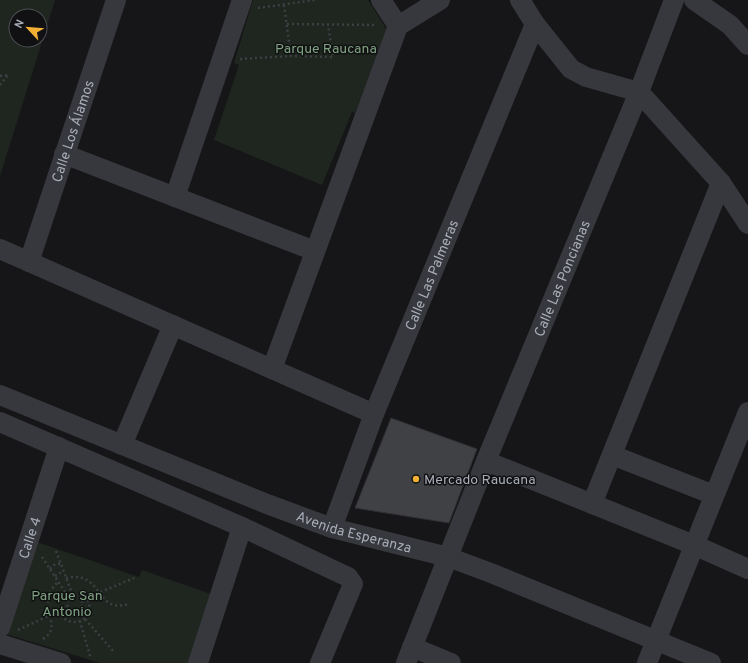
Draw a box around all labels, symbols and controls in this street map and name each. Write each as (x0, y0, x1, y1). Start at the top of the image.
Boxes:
north arrow (8, 8, 48, 48)
text: N (12, 17, 28, 31)
park label: Parque Raucana (275, 41, 377, 58)
street label: Calle Los Álamos (49, 78, 99, 185)
street label: Calle Las Palmeras (402, 218, 463, 333)
street label: Calle Las Poncianas (531, 218, 595, 340)
place label: Mercado Raucana (424, 472, 536, 489)
marker: Mercado Raucana (411, 474, 421, 484)
street label: Avenida Esperanza (294, 509, 413, 558)
street label: Calle 4 (16, 515, 46, 561)
park label: Parque San Antonio (31, 588, 103, 621)

